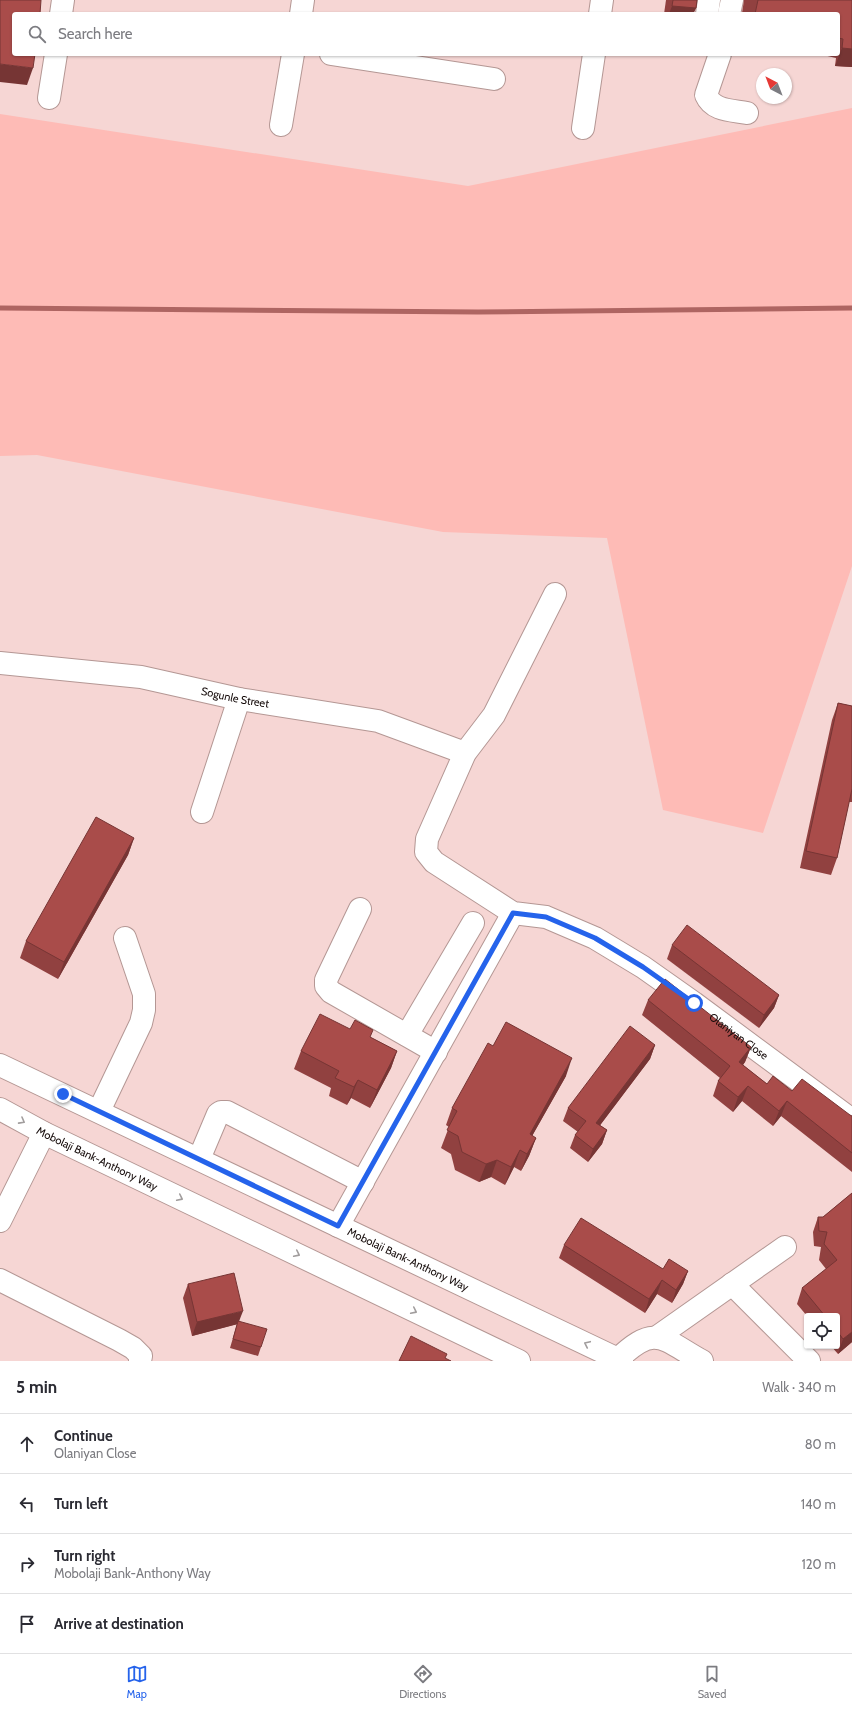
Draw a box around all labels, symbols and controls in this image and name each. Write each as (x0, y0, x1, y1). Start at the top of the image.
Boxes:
search box (12, 12, 840, 56)
icon: search (26, 23, 48, 45)
text: Search here (58, 25, 133, 43)
north arrow (756, 68, 792, 104)
street label: Sogunle Street (200, 684, 270, 711)
route start (685, 994, 703, 1012)
street label: Olaniyan Close (707, 1010, 771, 1063)
route end (54, 1085, 72, 1103)
one-way arrow (18, 1116, 25, 1123)
street label: Mobolaji Bank-Anthony Way (34, 1123, 160, 1194)
one-way arrow (176, 1193, 183, 1201)
street label: Mobolaji Bank-Anthony Way (345, 1224, 472, 1294)
one-way arrow (293, 1249, 301, 1257)
one-way arrow (410, 1306, 418, 1314)
map controls (804, 1313, 840, 1349)
button: locate (804, 1313, 840, 1349)
one-way arrow (583, 1341, 591, 1349)
text: 5 min (16, 1377, 57, 1397)
text: Walk · 340 m (762, 1379, 836, 1395)
text: Continue (54, 1427, 113, 1445)
icon: ahead (16, 1433, 38, 1455)
text: 80 m (805, 1436, 836, 1452)
text: Olaniyan Close (54, 1445, 136, 1461)
icon: left (16, 1493, 38, 1515)
text: Turn left (54, 1495, 108, 1513)
text: 140 m (801, 1496, 836, 1512)
text: Turn right (54, 1547, 115, 1565)
icon: right (16, 1553, 38, 1575)
text: 120 m (802, 1556, 836, 1572)
text: Mobolaji Bank-Anthony Way (54, 1565, 211, 1581)
icon: arrive (16, 1613, 38, 1635)
text: Arrive at destination (54, 1615, 184, 1633)
tab: Map (126, 1663, 148, 1701)
tab: Directions (399, 1663, 446, 1701)
tab: Saved (698, 1663, 726, 1701)

